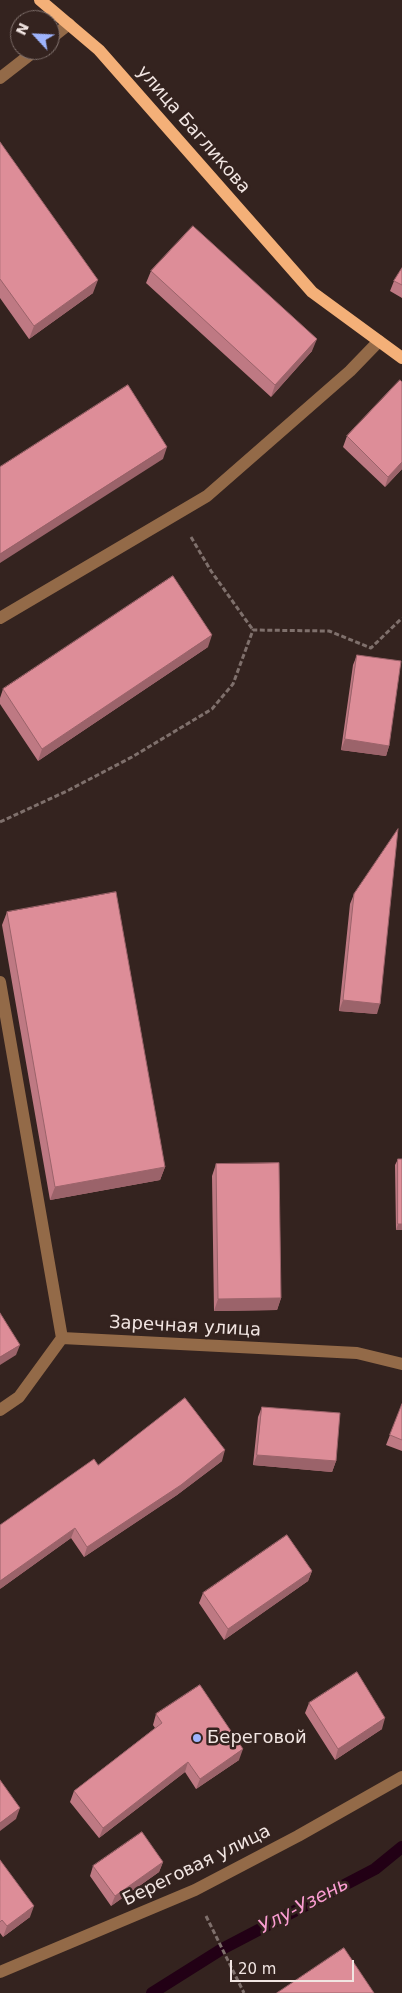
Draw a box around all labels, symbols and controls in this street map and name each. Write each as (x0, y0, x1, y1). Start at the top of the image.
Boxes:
north arrow (10, 10, 60, 60)
text: N (13, 20, 32, 38)
street label: улица Багликова (132, 62, 254, 198)
street label: Заречная улица (108, 1312, 262, 1342)
place label: Береговой (207, 1727, 307, 1749)
marker: Береговой (191, 1732, 203, 1744)
street label: Береговая улица (120, 1821, 274, 1911)
water label: Улу-Узень (255, 1873, 353, 1939)
scale bar (232, 1950, 356, 1982)
text: 20 m (238, 1960, 276, 1978)

